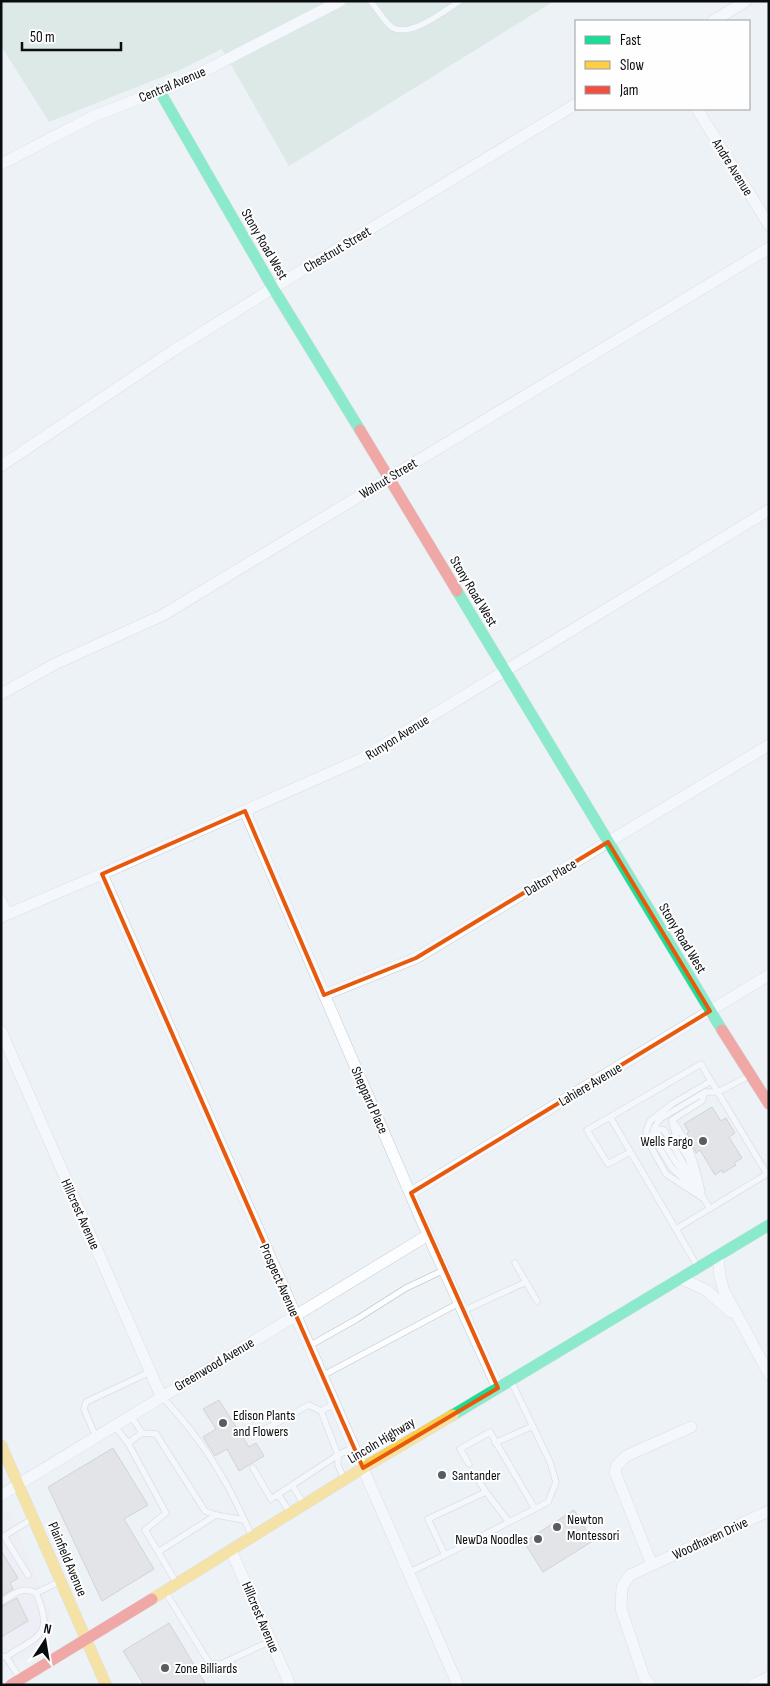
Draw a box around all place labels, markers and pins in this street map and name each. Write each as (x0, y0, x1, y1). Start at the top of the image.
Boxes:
place label: Wells Fargo (641, 1133, 693, 1150)
marker: Wells Fargo (697, 1135, 709, 1147)
place label: Edison Plants and Flowers (233, 1407, 295, 1440)
marker: Edison Plants and Flowers (217, 1417, 229, 1429)
place label: Santander (452, 1467, 501, 1484)
marker: Santander (436, 1469, 448, 1481)
place label: Newton Montessori (567, 1511, 619, 1544)
marker: Newton Montessori (551, 1521, 563, 1533)
place label: NewDa Noodles (455, 1531, 528, 1548)
marker: NewDa Noodles (532, 1533, 544, 1545)
place label: Zone Billiards (175, 1660, 237, 1677)
marker: Zone Billiards (159, 1662, 171, 1674)

